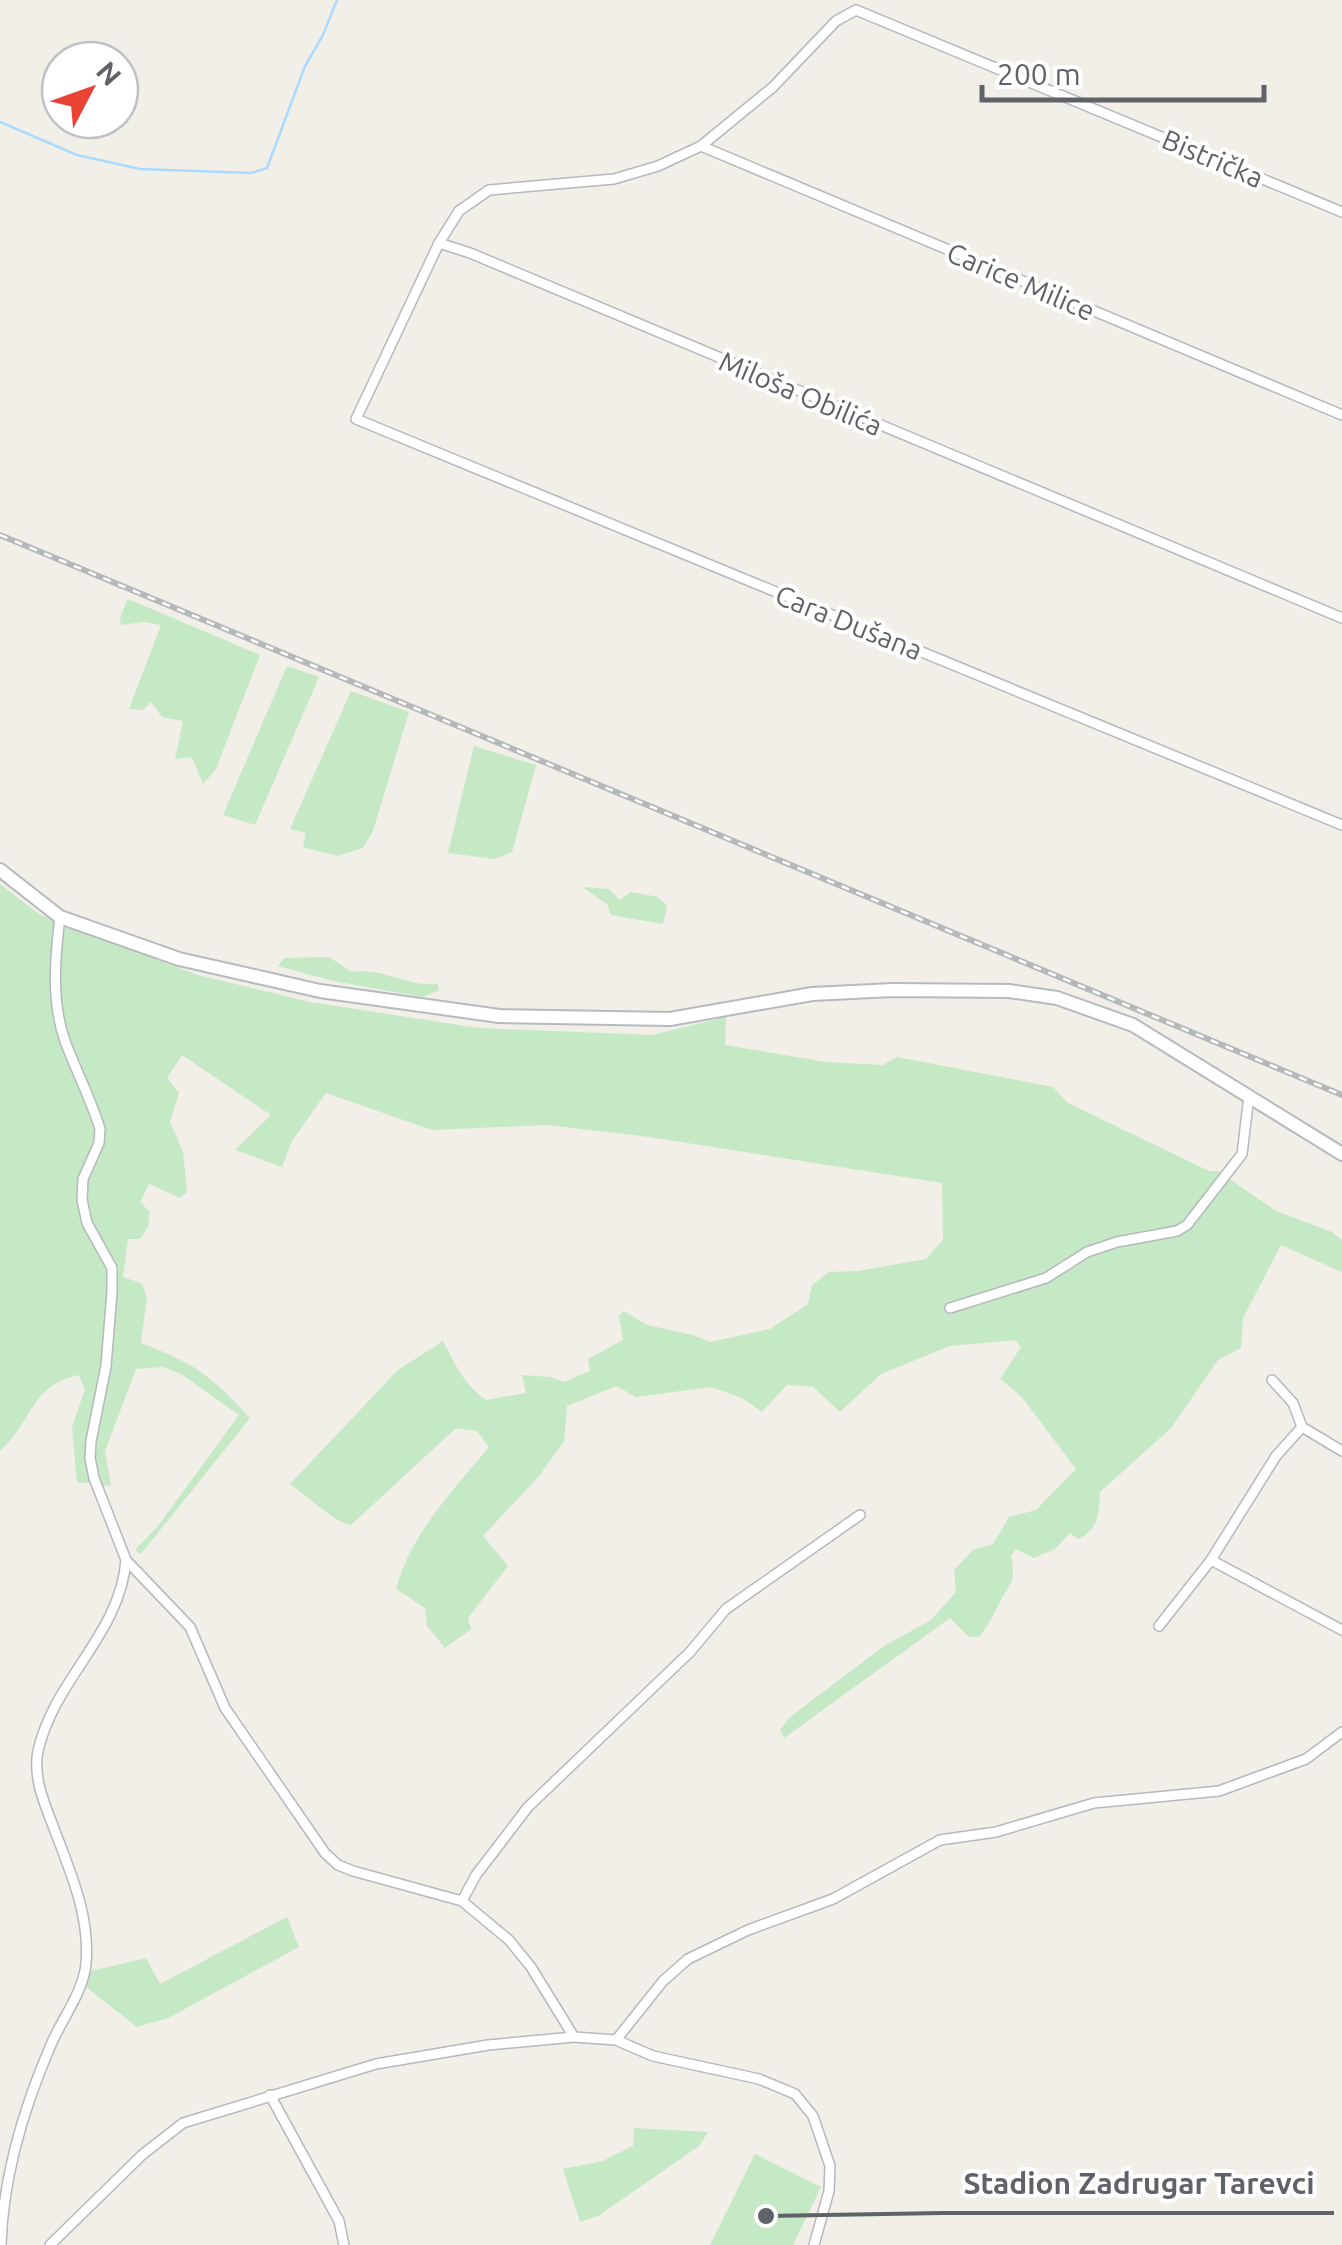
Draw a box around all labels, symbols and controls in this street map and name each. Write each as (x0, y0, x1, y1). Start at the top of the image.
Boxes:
north arrow (40, 40, 140, 140)
scale bar (982, 40, 1264, 102)
text: N (91, 55, 128, 91)
text: 200 m (997, 57, 1081, 91)
street label: Bistrička (1158, 123, 1268, 193)
street label: Carice Milice (942, 236, 1100, 326)
street label: Miloša Obilića (715, 345, 887, 441)
street label: Cara Dušana (771, 578, 927, 666)
callout: Stadion Zadrugar Tarevci (943, 2153, 1334, 2213)
text: Stadion Zadrugar Tarevci (963, 2166, 1315, 2200)

